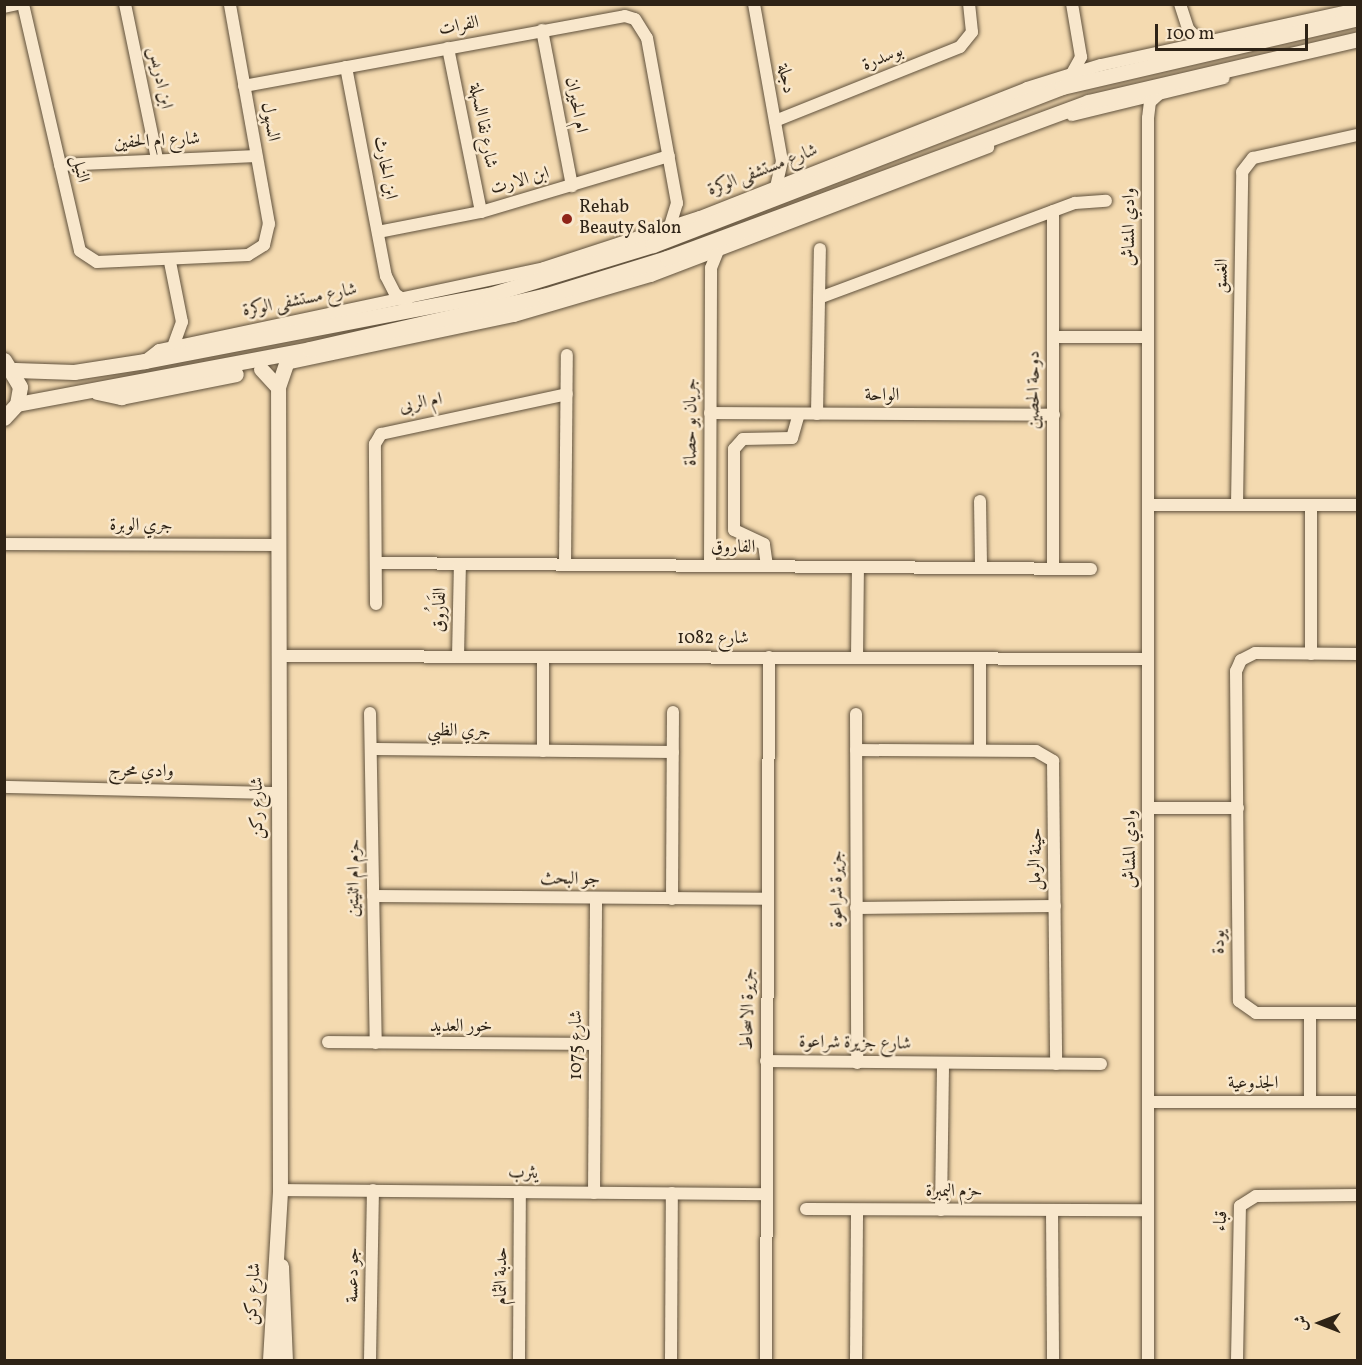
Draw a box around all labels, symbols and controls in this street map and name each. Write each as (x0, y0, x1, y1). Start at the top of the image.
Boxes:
scale bar (1158, 12, 1311, 50)
street label: الفرات (437, 13, 481, 41)
text: 100 m (1166, 22, 1215, 47)
street label: بوسدرة (859, 41, 907, 77)
street label: ابن ادريس (142, 45, 176, 111)
street label: دجلة (771, 62, 799, 96)
street label: ام الحيران (559, 75, 591, 135)
street label: شارع نقا السهلة (463, 82, 501, 170)
street label: السهول (255, 101, 283, 143)
street label: شارع ام الحفين (113, 129, 201, 155)
street label: ابن الحارث (367, 134, 401, 202)
street label: شارع مستشفى الوكرة (705, 140, 821, 202)
street label: النيل (65, 153, 93, 185)
street label: ابن الارت (488, 163, 552, 201)
street label: وادي المشاش (1119, 187, 1141, 267)
place label: Rehab Beauty Salon (579, 198, 682, 240)
marker: Rehab Beauty Salon (560, 212, 574, 226)
street label: الغسق (1212, 258, 1234, 294)
street label: شارع مستشفى الوكرة (241, 279, 359, 323)
street label: دوحة الحصين (1024, 351, 1046, 429)
street label: جريان بو حصاة (681, 378, 703, 466)
street label: الواحة (865, 385, 899, 407)
street label: ام الربى (398, 389, 444, 419)
street label: جري الوبرة (109, 515, 173, 537)
street label: الفاروق (711, 537, 755, 559)
street label: الفَارُوق (430, 587, 452, 633)
street label: شارع 1082 (677, 628, 749, 650)
street label: جري الظبي (427, 721, 491, 743)
street label: وادي محرج (108, 761, 174, 783)
street label: شارع ركن (247, 777, 269, 839)
street label: وادي المشاش (1120, 809, 1142, 889)
street label: حينة الرمل (1026, 827, 1048, 891)
street label: حزم ام اثنيتين (344, 839, 366, 917)
street label: جزيرة شراعوة (827, 850, 849, 928)
street label: جو البحث (540, 869, 600, 891)
street label: يودة (1209, 930, 1231, 954)
street label: جزيرة الاسحاط (737, 968, 761, 1050)
street label: شارع 1075 (566, 1010, 588, 1080)
street label: خور العديد (430, 1016, 492, 1038)
street label: شارع جزيرة شراعوة (799, 1032, 911, 1056)
street label: الجذوعية (1228, 1073, 1278, 1095)
street label: يثرب (508, 1163, 538, 1185)
street label: حزم البمبرة (925, 1181, 983, 1203)
street label: قباء (1210, 1210, 1234, 1232)
street label: جو دعسة (343, 1247, 365, 1303)
street label: حدبة الثمام (491, 1247, 513, 1305)
street label: شارع ركن (241, 1262, 267, 1326)
north arrow (1290, 1293, 1350, 1353)
text: ش (1291, 1315, 1313, 1331)

